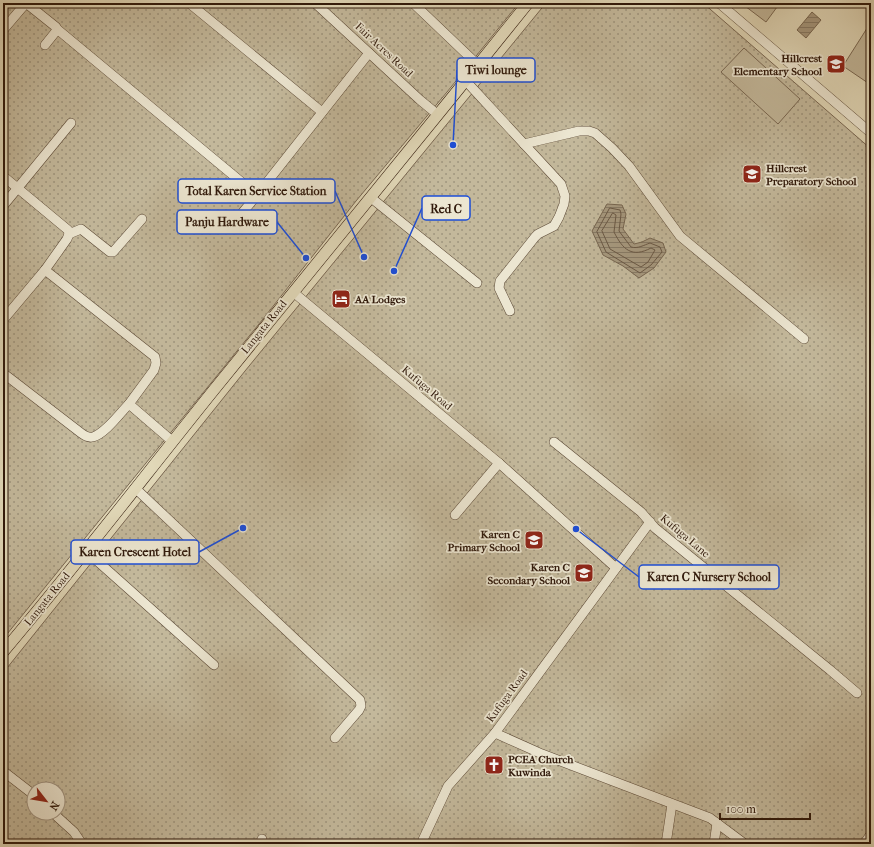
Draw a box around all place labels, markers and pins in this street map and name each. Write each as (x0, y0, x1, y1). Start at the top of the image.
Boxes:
place label: Hillcrest Elementary School (733, 52, 823, 78)
school or university icon: Hillcrest Elementary School (825, 53, 847, 75)
callout: Tiwi lounge (457, 58, 535, 82)
place label: Hillcrest Preparatory School (766, 162, 858, 188)
school or university icon: Hillcrest Preparatory School (741, 163, 763, 185)
callout: Total Karen Service Station (178, 179, 335, 203)
callout: Red C (422, 196, 470, 220)
callout: Panju Hardware (177, 210, 277, 234)
hotel icon: AA Lodges (330, 288, 352, 310)
place label: AA Lodges (354, 293, 405, 306)
place label: Karen C Primary School (448, 528, 521, 554)
school or university icon: Karen C Primary School (523, 529, 545, 551)
callout: Karen Crescent Hotel (71, 540, 199, 564)
place label: Karen C Secondary School (487, 561, 571, 587)
school or university icon: Karen C Secondary School (573, 562, 595, 584)
callout: Karen C Nursery School (639, 565, 779, 589)
place label: PCEA Church Kuwinda (508, 753, 574, 779)
church icon: PCEA Church Kuwinda (483, 754, 505, 776)

